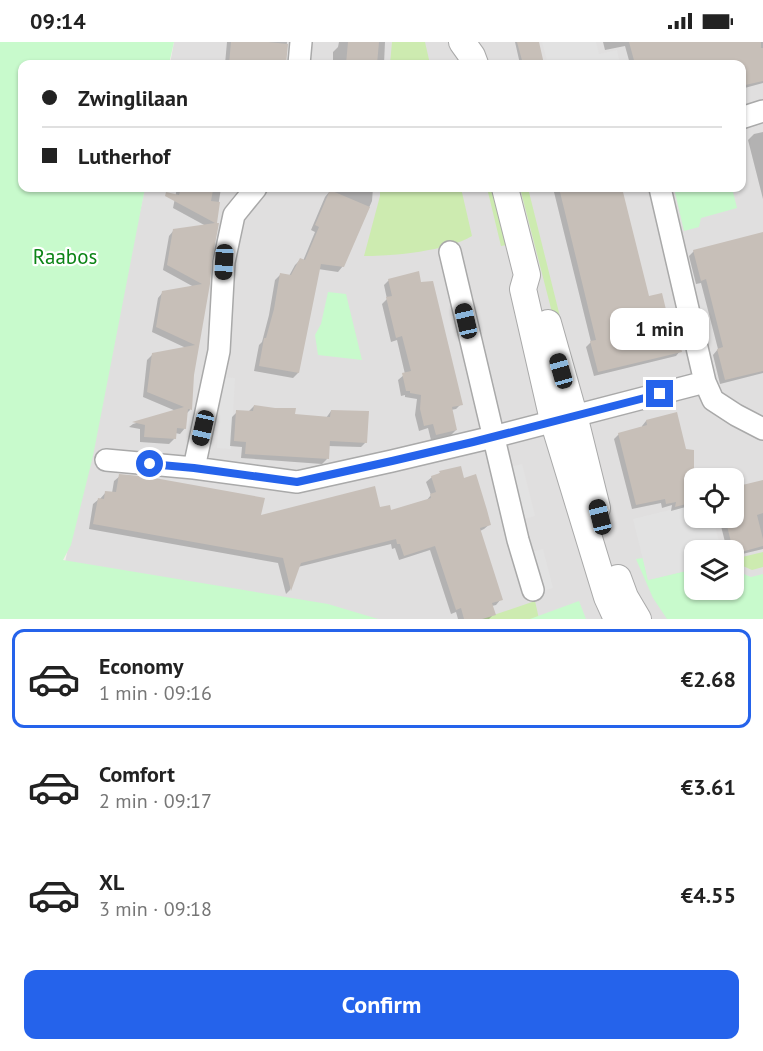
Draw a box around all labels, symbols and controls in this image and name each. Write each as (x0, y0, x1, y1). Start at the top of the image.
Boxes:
text: 09:14 (30, 7, 86, 35)
text: Zwinglilaan (78, 84, 188, 112)
text: Lutherhof (78, 142, 170, 170)
park label: Raabos (33, 243, 97, 270)
car (214, 244, 234, 280)
car (453, 301, 479, 341)
callout: 1 min (610, 307, 710, 349)
text: 1 min (635, 316, 684, 342)
car (547, 351, 575, 391)
route end (646, 380, 673, 407)
car (190, 408, 216, 448)
route start (136, 450, 163, 477)
map controls (684, 468, 744, 600)
button: locate (684, 468, 744, 528)
car (587, 497, 613, 537)
button: layers (684, 540, 744, 600)
icon: car (27, 652, 81, 706)
text: Economy (99, 652, 183, 680)
text: €2.68 (681, 665, 736, 693)
text: 1 min · 09:16 (99, 680, 212, 706)
icon: car (27, 760, 81, 814)
text: Comfort (99, 760, 175, 788)
text: €3.61 (681, 773, 736, 801)
text: 2 min · 09:17 (99, 788, 212, 814)
icon: car (27, 868, 81, 922)
text: XL (99, 868, 124, 896)
text: €4.55 (681, 881, 736, 909)
text: 3 min · 09:18 (99, 896, 212, 922)
button: Confirm (24, 970, 739, 1039)

